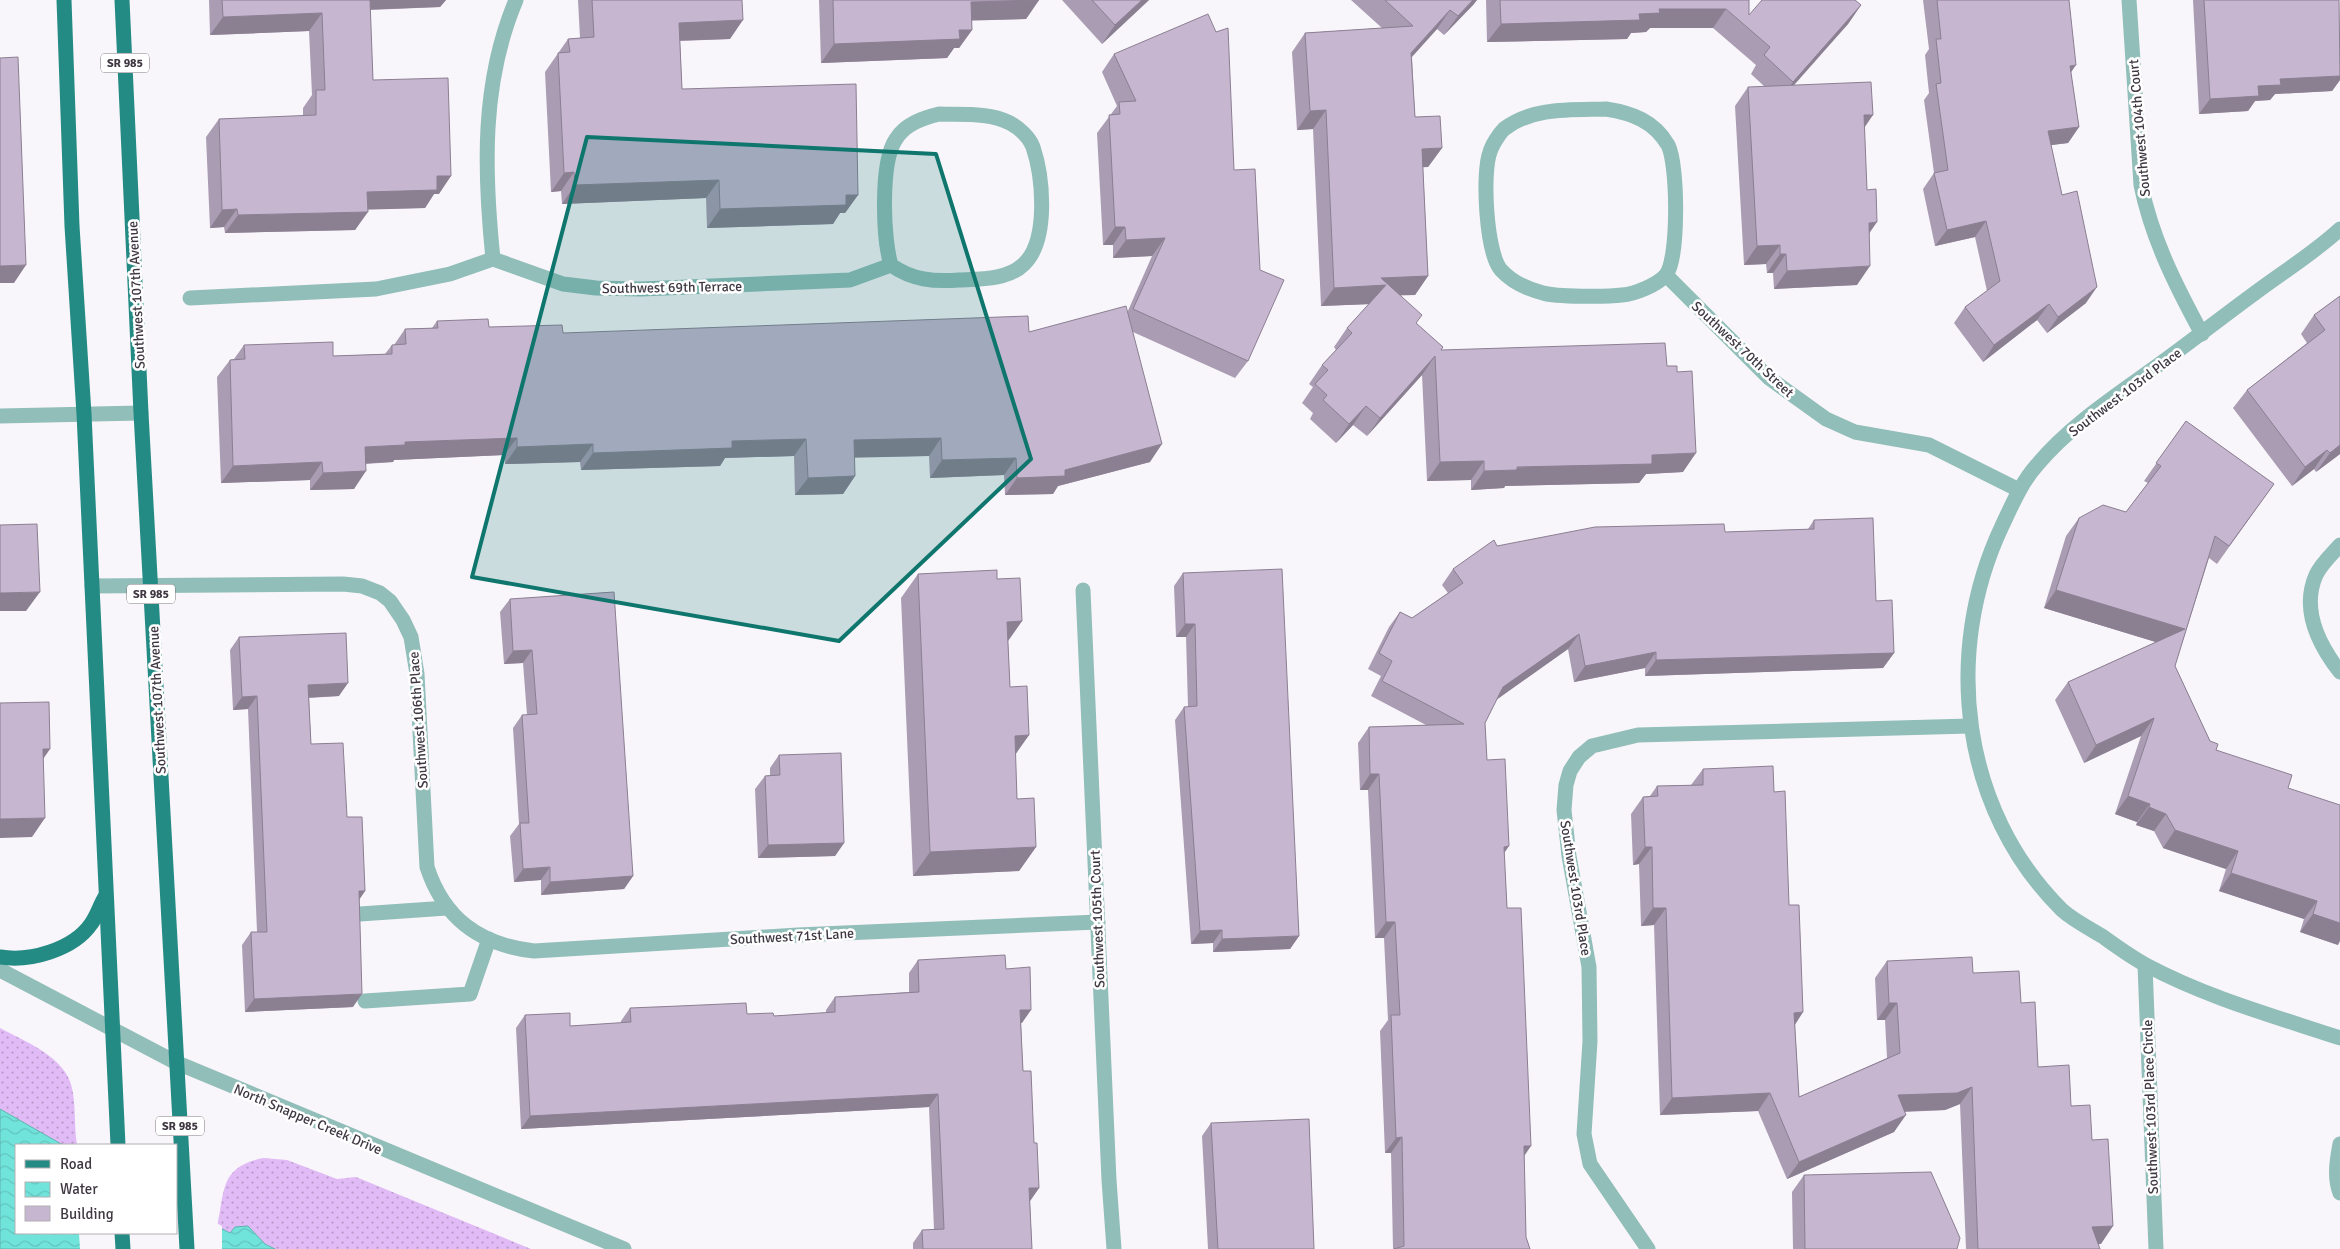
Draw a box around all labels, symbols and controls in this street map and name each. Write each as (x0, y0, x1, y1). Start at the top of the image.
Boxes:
road number: SR 985 (101, 54, 149, 72)
street label: Southwest 104th Court (2125, 58, 2154, 197)
street label: Southwest 107th Avenue (124, 221, 149, 369)
street label: Southwest 69th Terrace (602, 278, 742, 297)
street label: Southwest 70th Street (1688, 298, 1797, 401)
street label: Southwest 103rd Place (2066, 344, 2185, 440)
road number: SR 985 (127, 584, 175, 604)
street label: Southwest 107th Avenue (145, 626, 170, 774)
street label: Southwest 106th Place (405, 651, 432, 789)
street label: Southwest 103rd Place (1556, 819, 1595, 957)
street label: Southwest 105th Court (1087, 850, 1108, 988)
street label: Southwest 71st Lane (730, 925, 854, 948)
street label: Southwest 103rd Place Circle (2139, 1019, 2162, 1195)
street label: North Snapper Creek Drive (231, 1081, 384, 1158)
road number: SR 985 (156, 1116, 204, 1136)
legend (15, 1144, 178, 1234)
text: Road (60, 1155, 92, 1173)
text: Water (60, 1180, 98, 1198)
text: Building (60, 1205, 114, 1223)

